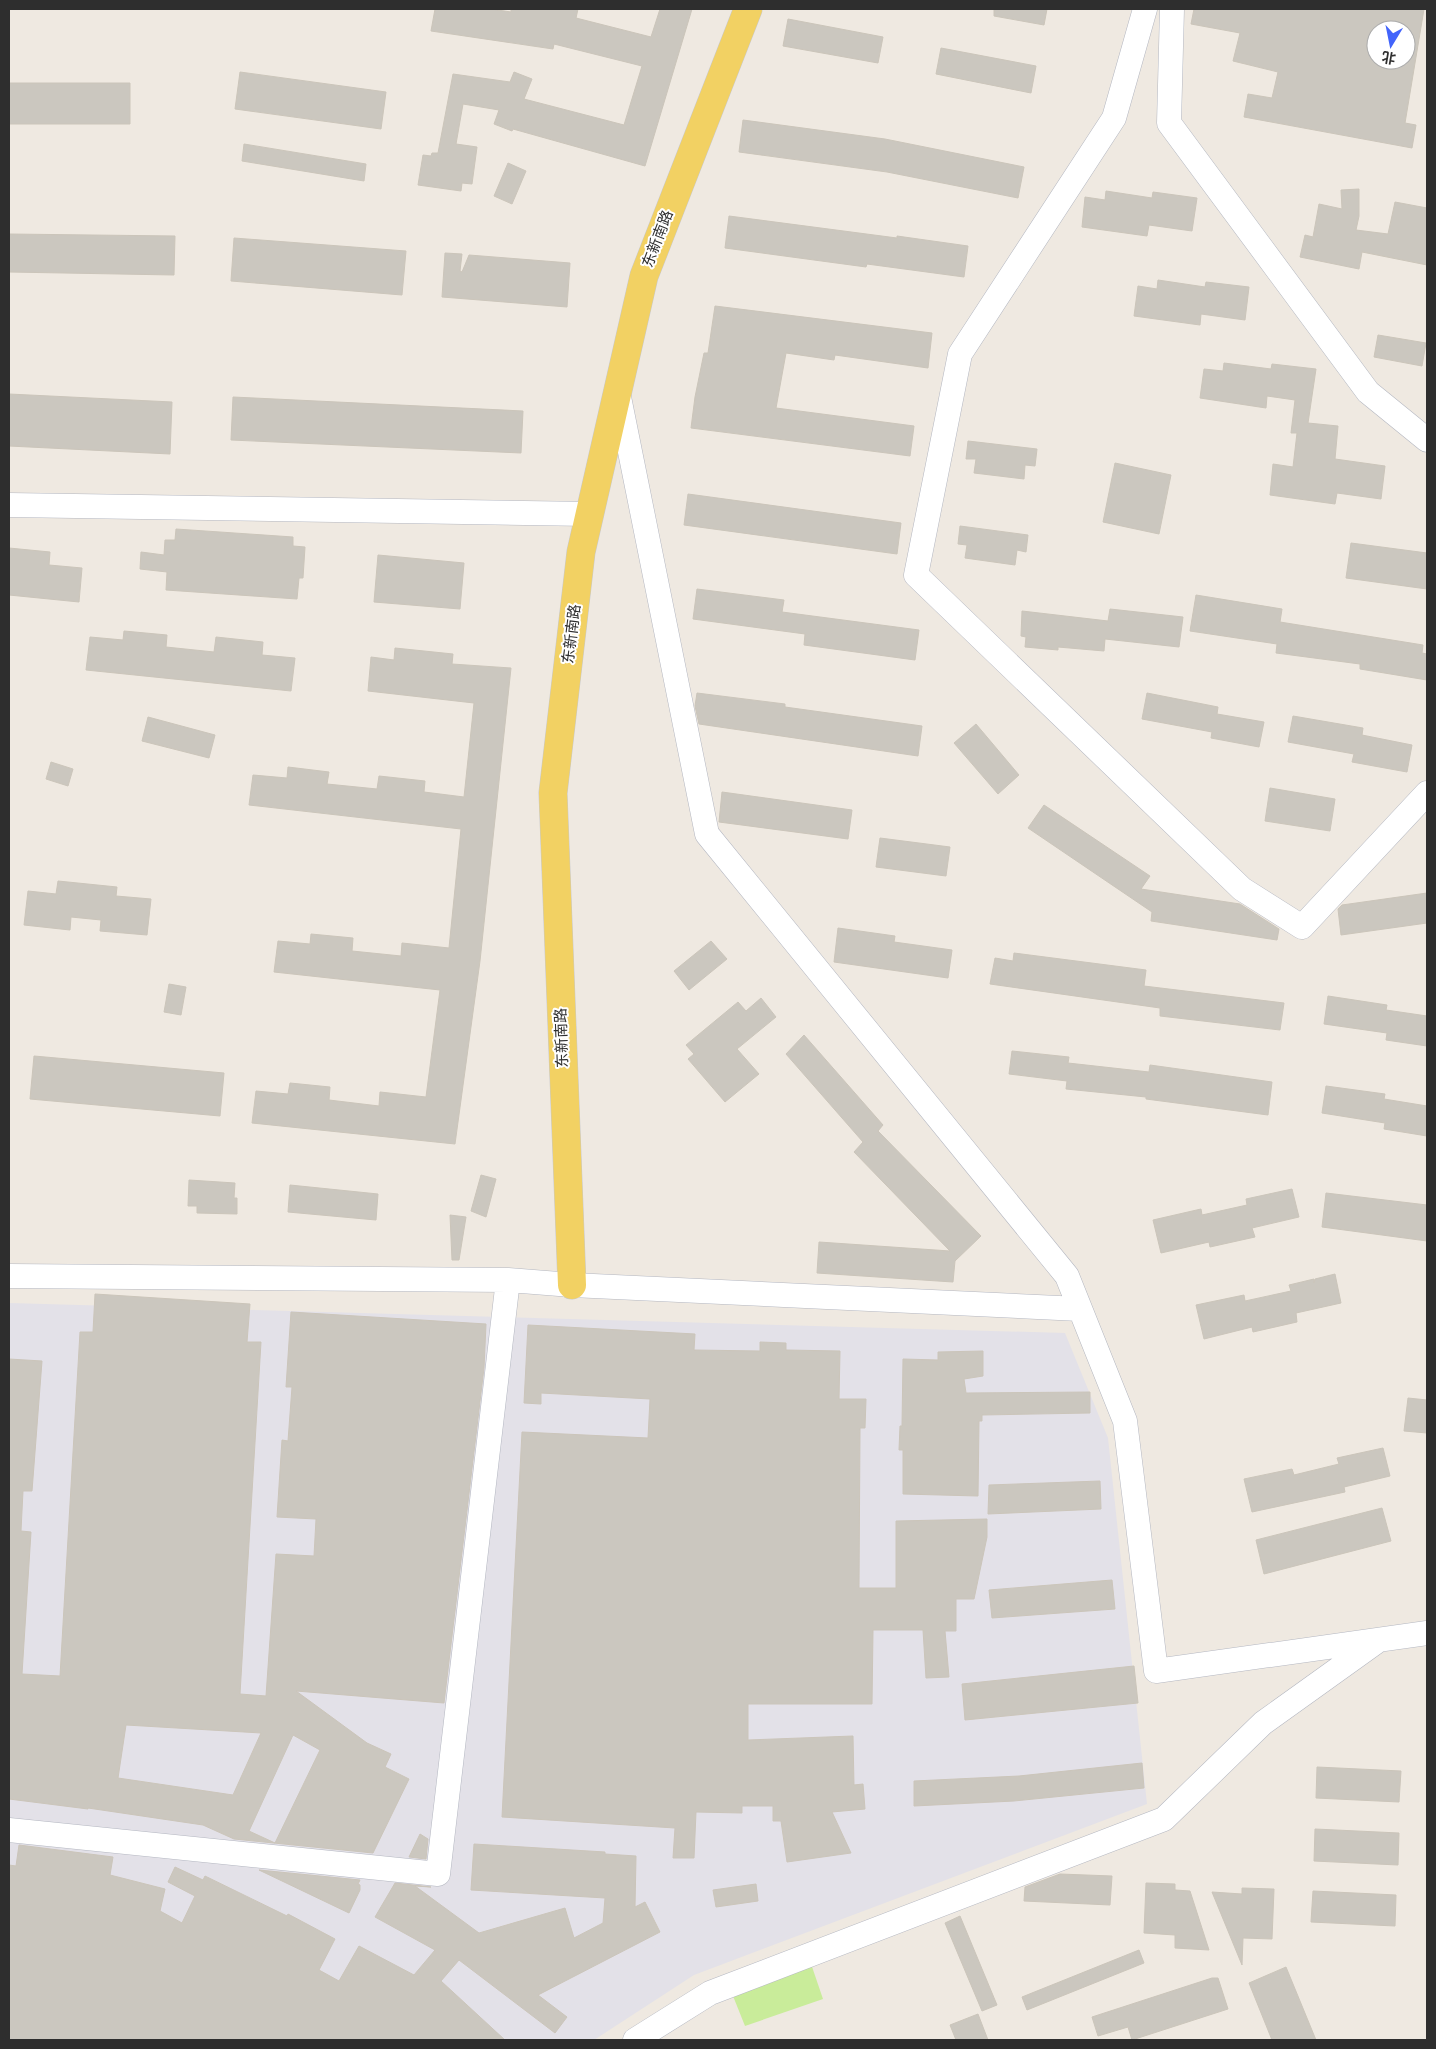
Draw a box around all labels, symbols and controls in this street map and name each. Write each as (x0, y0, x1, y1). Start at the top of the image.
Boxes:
north arrow (1366, 20, 1416, 70)
text: 北 (1381, 49, 1397, 66)
street label: 东新南路 (639, 208, 676, 270)
street label: 东新南路 (560, 603, 583, 665)
street label: 东新南路 (552, 1008, 571, 1068)

